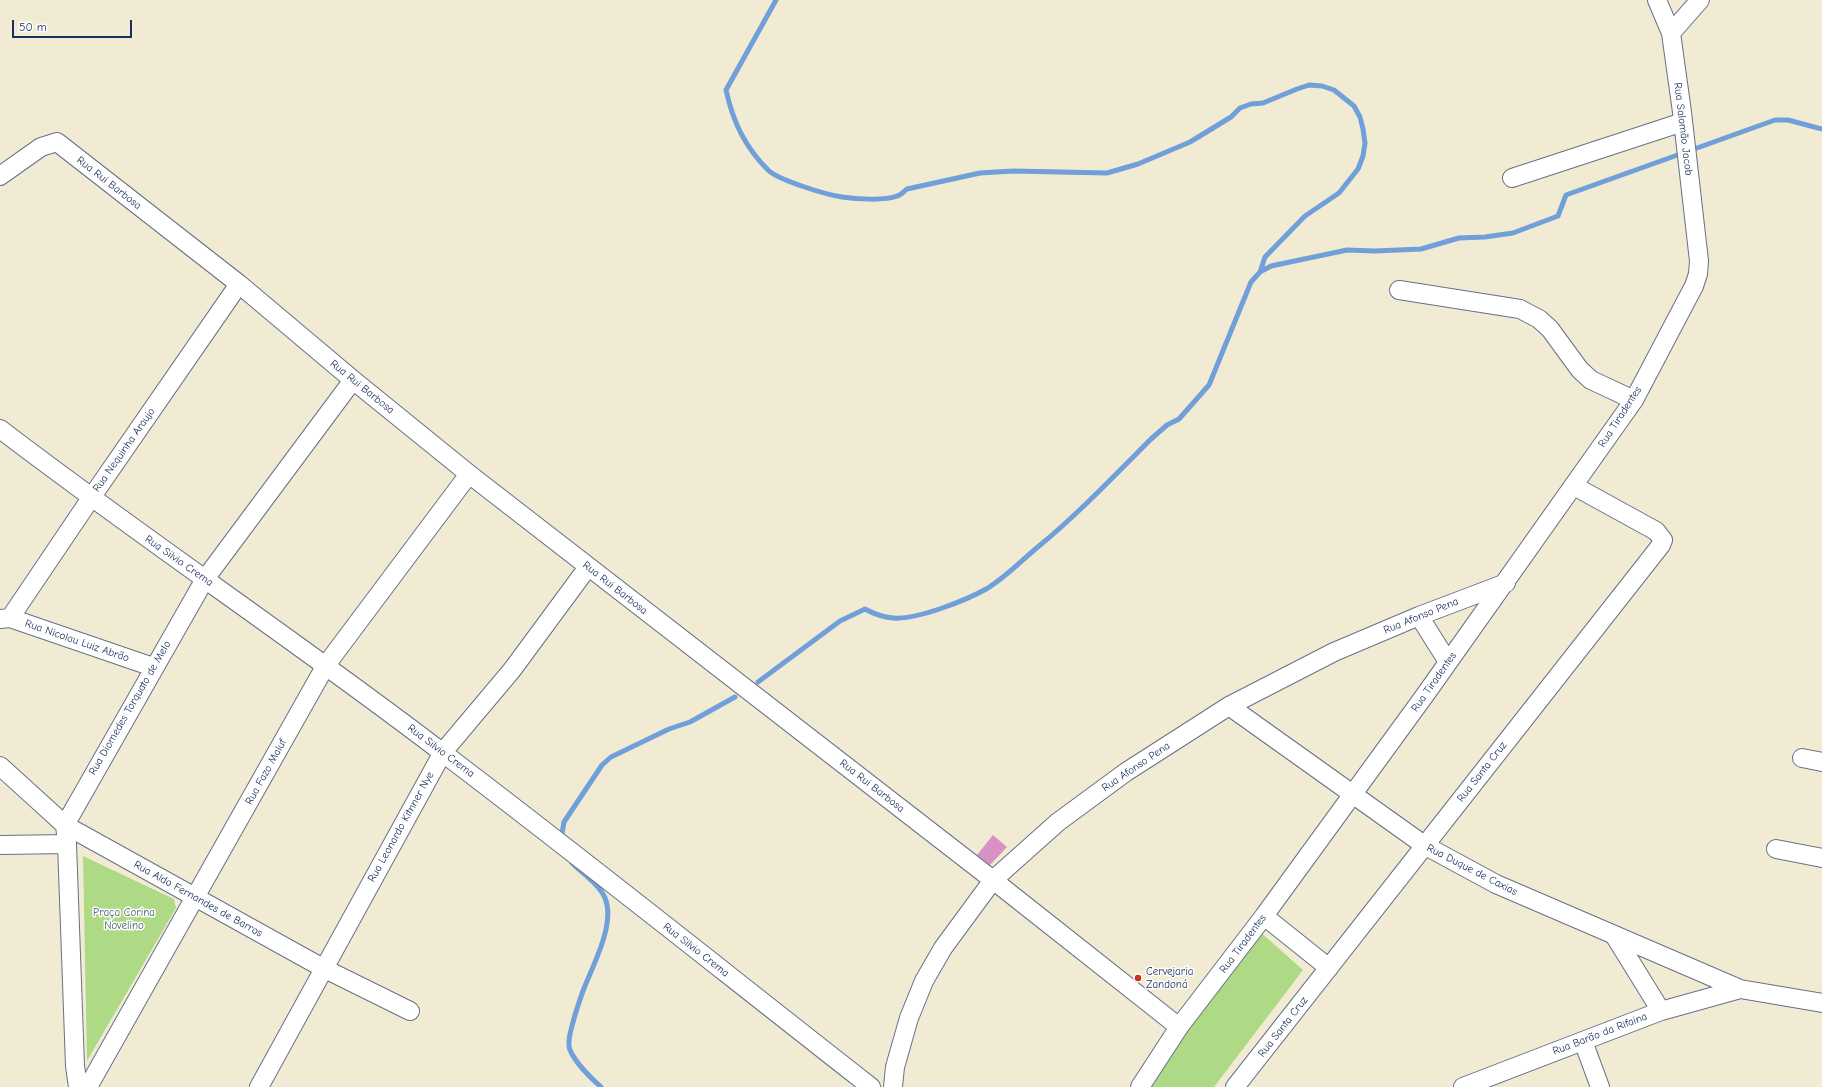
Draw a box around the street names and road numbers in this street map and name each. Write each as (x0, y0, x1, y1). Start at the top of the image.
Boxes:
street label: Rua Salomão Jacob (1671, 82, 1695, 176)
street label: Rua Rui Barbosa (74, 154, 144, 212)
street label: Rua Rui Barbosa (327, 357, 397, 417)
street label: Rua Tiradentes (1595, 384, 1645, 450)
street label: Rua Nequinha Araujo (90, 405, 158, 495)
street label: Rua Silvio Crema (142, 533, 216, 589)
street label: Rua Rui Barbosa (580, 559, 650, 617)
street label: Rua Afonso Pena (1382, 595, 1460, 637)
street label: Rua Nicolau Luiz Abrão (23, 617, 131, 665)
street label: Rua Diomedes Torquato de Melo (86, 638, 174, 778)
street label: Rua Tiradentes (1409, 650, 1459, 714)
street label: Rua Silvio Crema (405, 722, 477, 780)
street label: Rua Fazo Maluf (243, 737, 289, 807)
street label: Rua Afonso Pena (1099, 739, 1173, 795)
street label: Rua Santa Cruz (1454, 739, 1510, 805)
street label: Rua Rui Barbosa (837, 757, 907, 815)
street label: Rua Leonardo Kitnner Nye (365, 769, 437, 885)
street label: Rua Duque de Caxias (1424, 841, 1520, 899)
street label: Rua Aldo Fernandes de Barros (131, 858, 265, 940)
street label: Rua Tiradentes (1217, 912, 1269, 976)
street label: Rua Silvio Crema (660, 920, 732, 980)
street label: Rua Santa Cruz (1255, 994, 1311, 1060)
street label: Rua Barão da Rifaina (1551, 1010, 1649, 1058)

